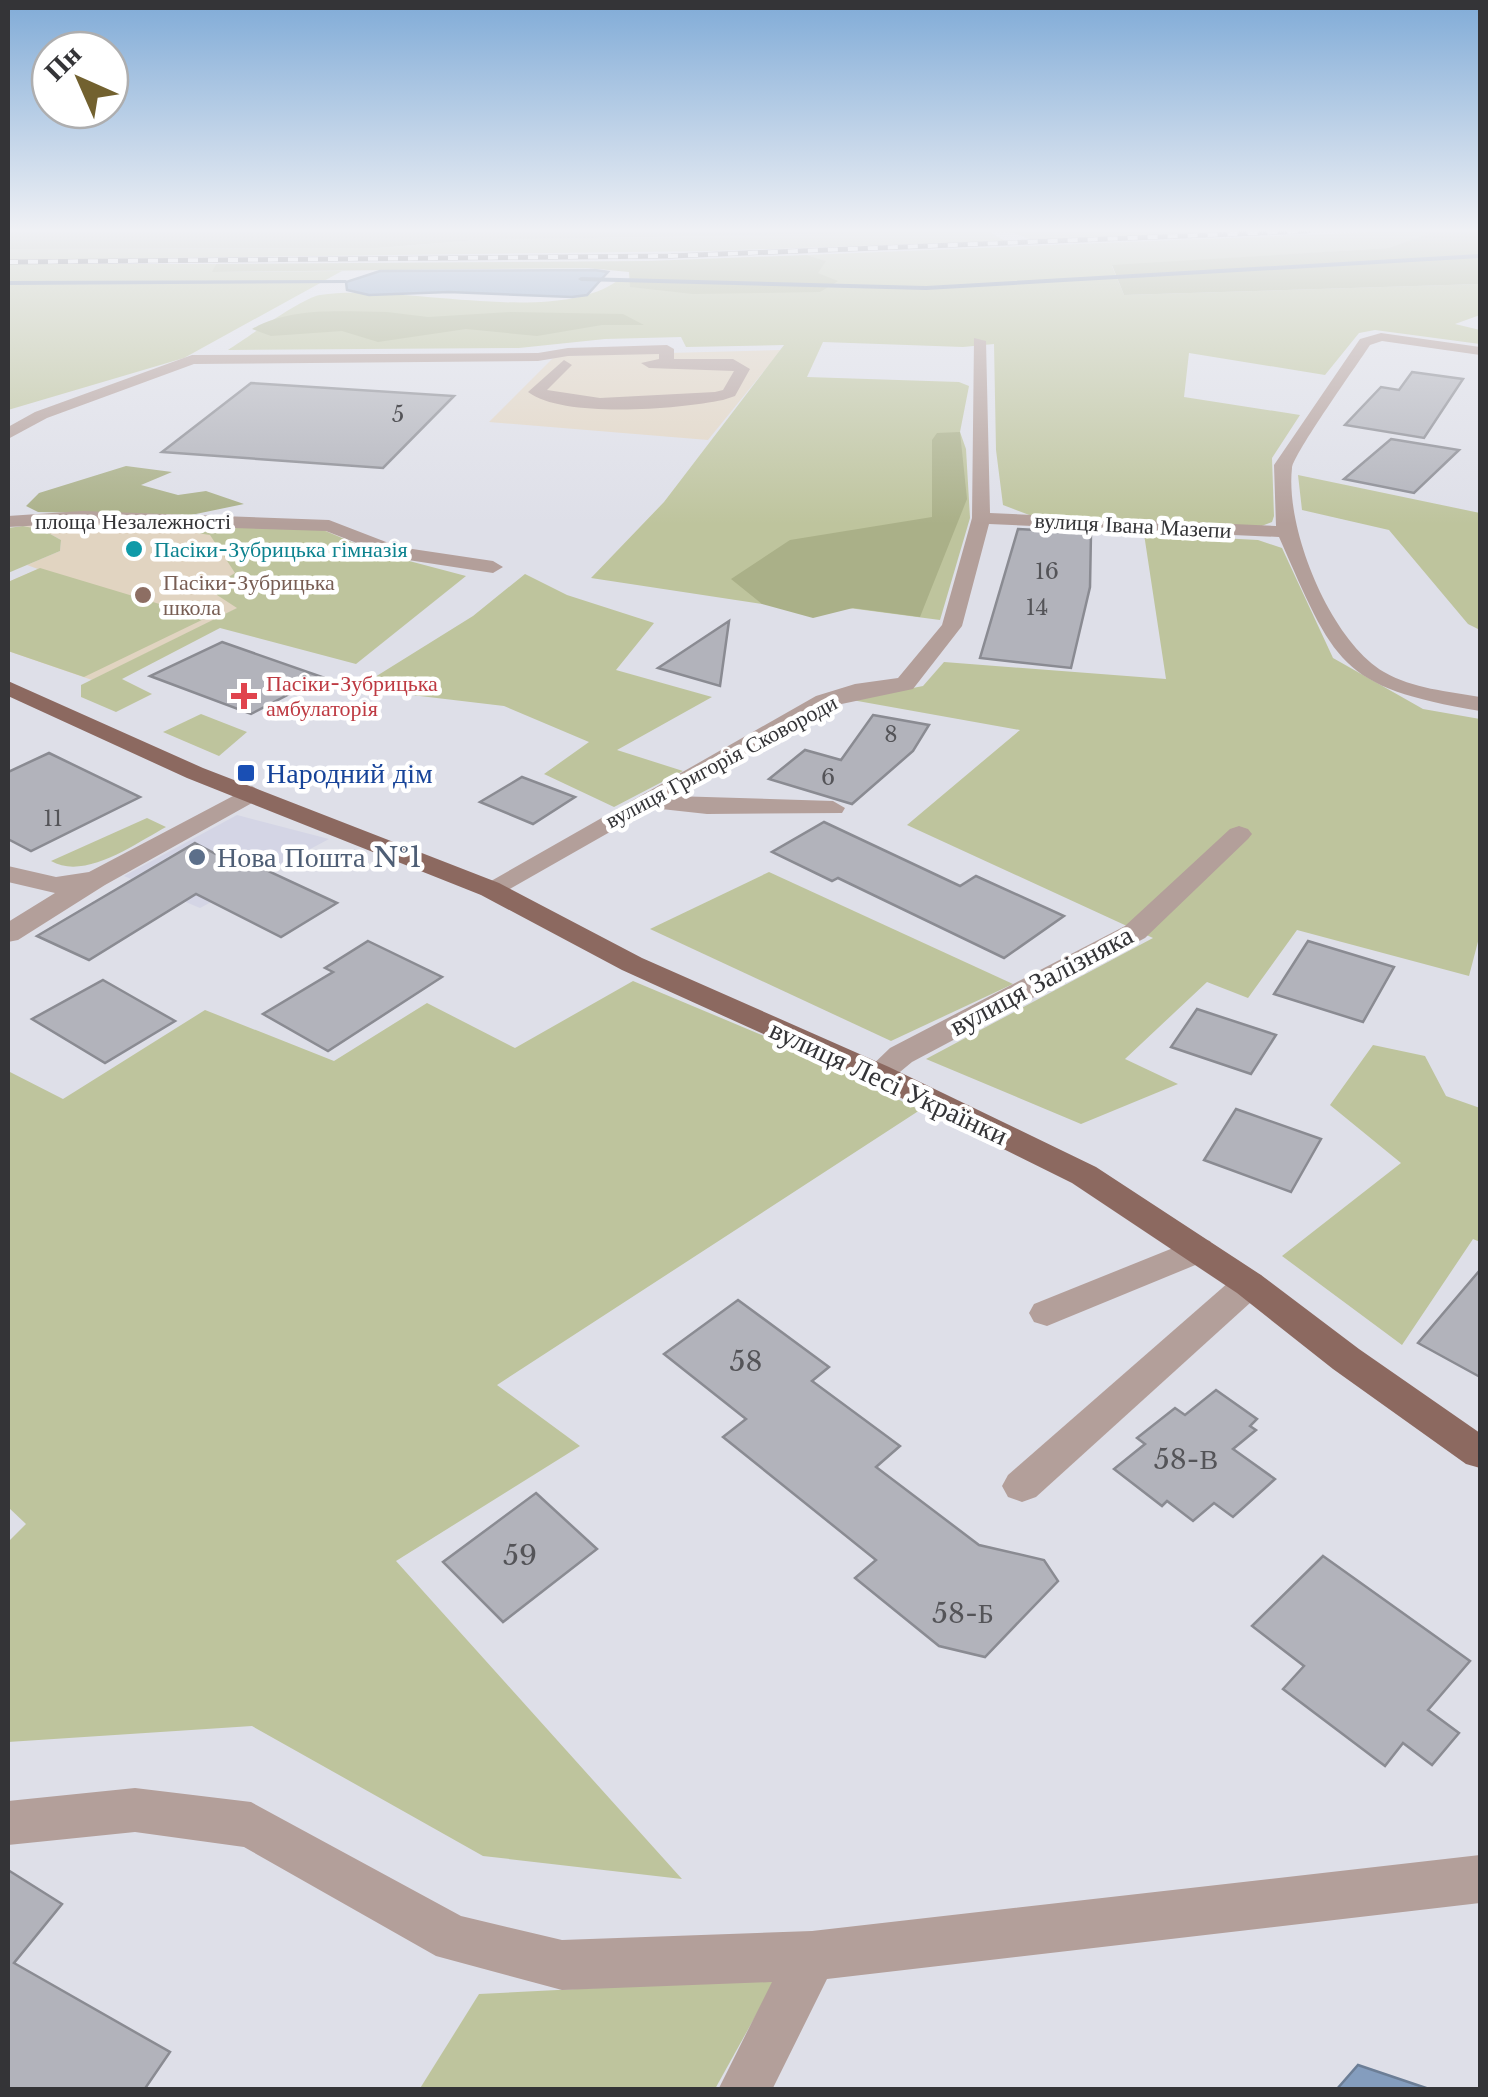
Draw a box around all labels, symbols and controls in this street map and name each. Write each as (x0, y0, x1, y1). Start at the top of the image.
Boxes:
north arrow (30, 30, 130, 130)
text: Пн (37, 37, 88, 88)
house number: 5 (392, 401, 404, 428)
street label: вулиця Івана Мазепи (1034, 507, 1232, 544)
street label: площа Незалежності (35, 508, 231, 535)
place label: Пасіки-Зубрицька гімназія (154, 536, 408, 563)
marker: Пасіки-Зубрицька гімназія (123, 538, 145, 560)
house number: 16 (1035, 558, 1059, 585)
place label: Пасіки-Зубрицька школа (163, 569, 335, 621)
marker: Пасіки-Зубрицька школа (132, 584, 154, 606)
house number: 14 (1026, 594, 1048, 621)
place label: Пасіки-Зубрицька амбулаторія (266, 670, 438, 722)
marker: Пасіки-Зубрицька амбулаторія (231, 683, 257, 709)
street label: вулиця Григорія Сковороди (601, 689, 842, 834)
house number: 8 (884, 721, 898, 748)
place label: Народний дім (266, 756, 433, 791)
marker: Народний дім (235, 762, 257, 784)
house number: 6 (821, 764, 835, 791)
house number: 11 (43, 805, 63, 832)
place label: Нова Пошта №1 (217, 840, 422, 875)
marker: Нова Пошта №1 (186, 846, 208, 868)
street label: вулиця Залізняка (943, 917, 1140, 1044)
street label: вулиця Лесі Українки (764, 1012, 1013, 1153)
house number: 58 (730, 1344, 762, 1379)
house number: 58-В (1154, 1442, 1218, 1477)
house number: 59 (503, 1538, 537, 1573)
house number: 58-Б (932, 1596, 994, 1631)

